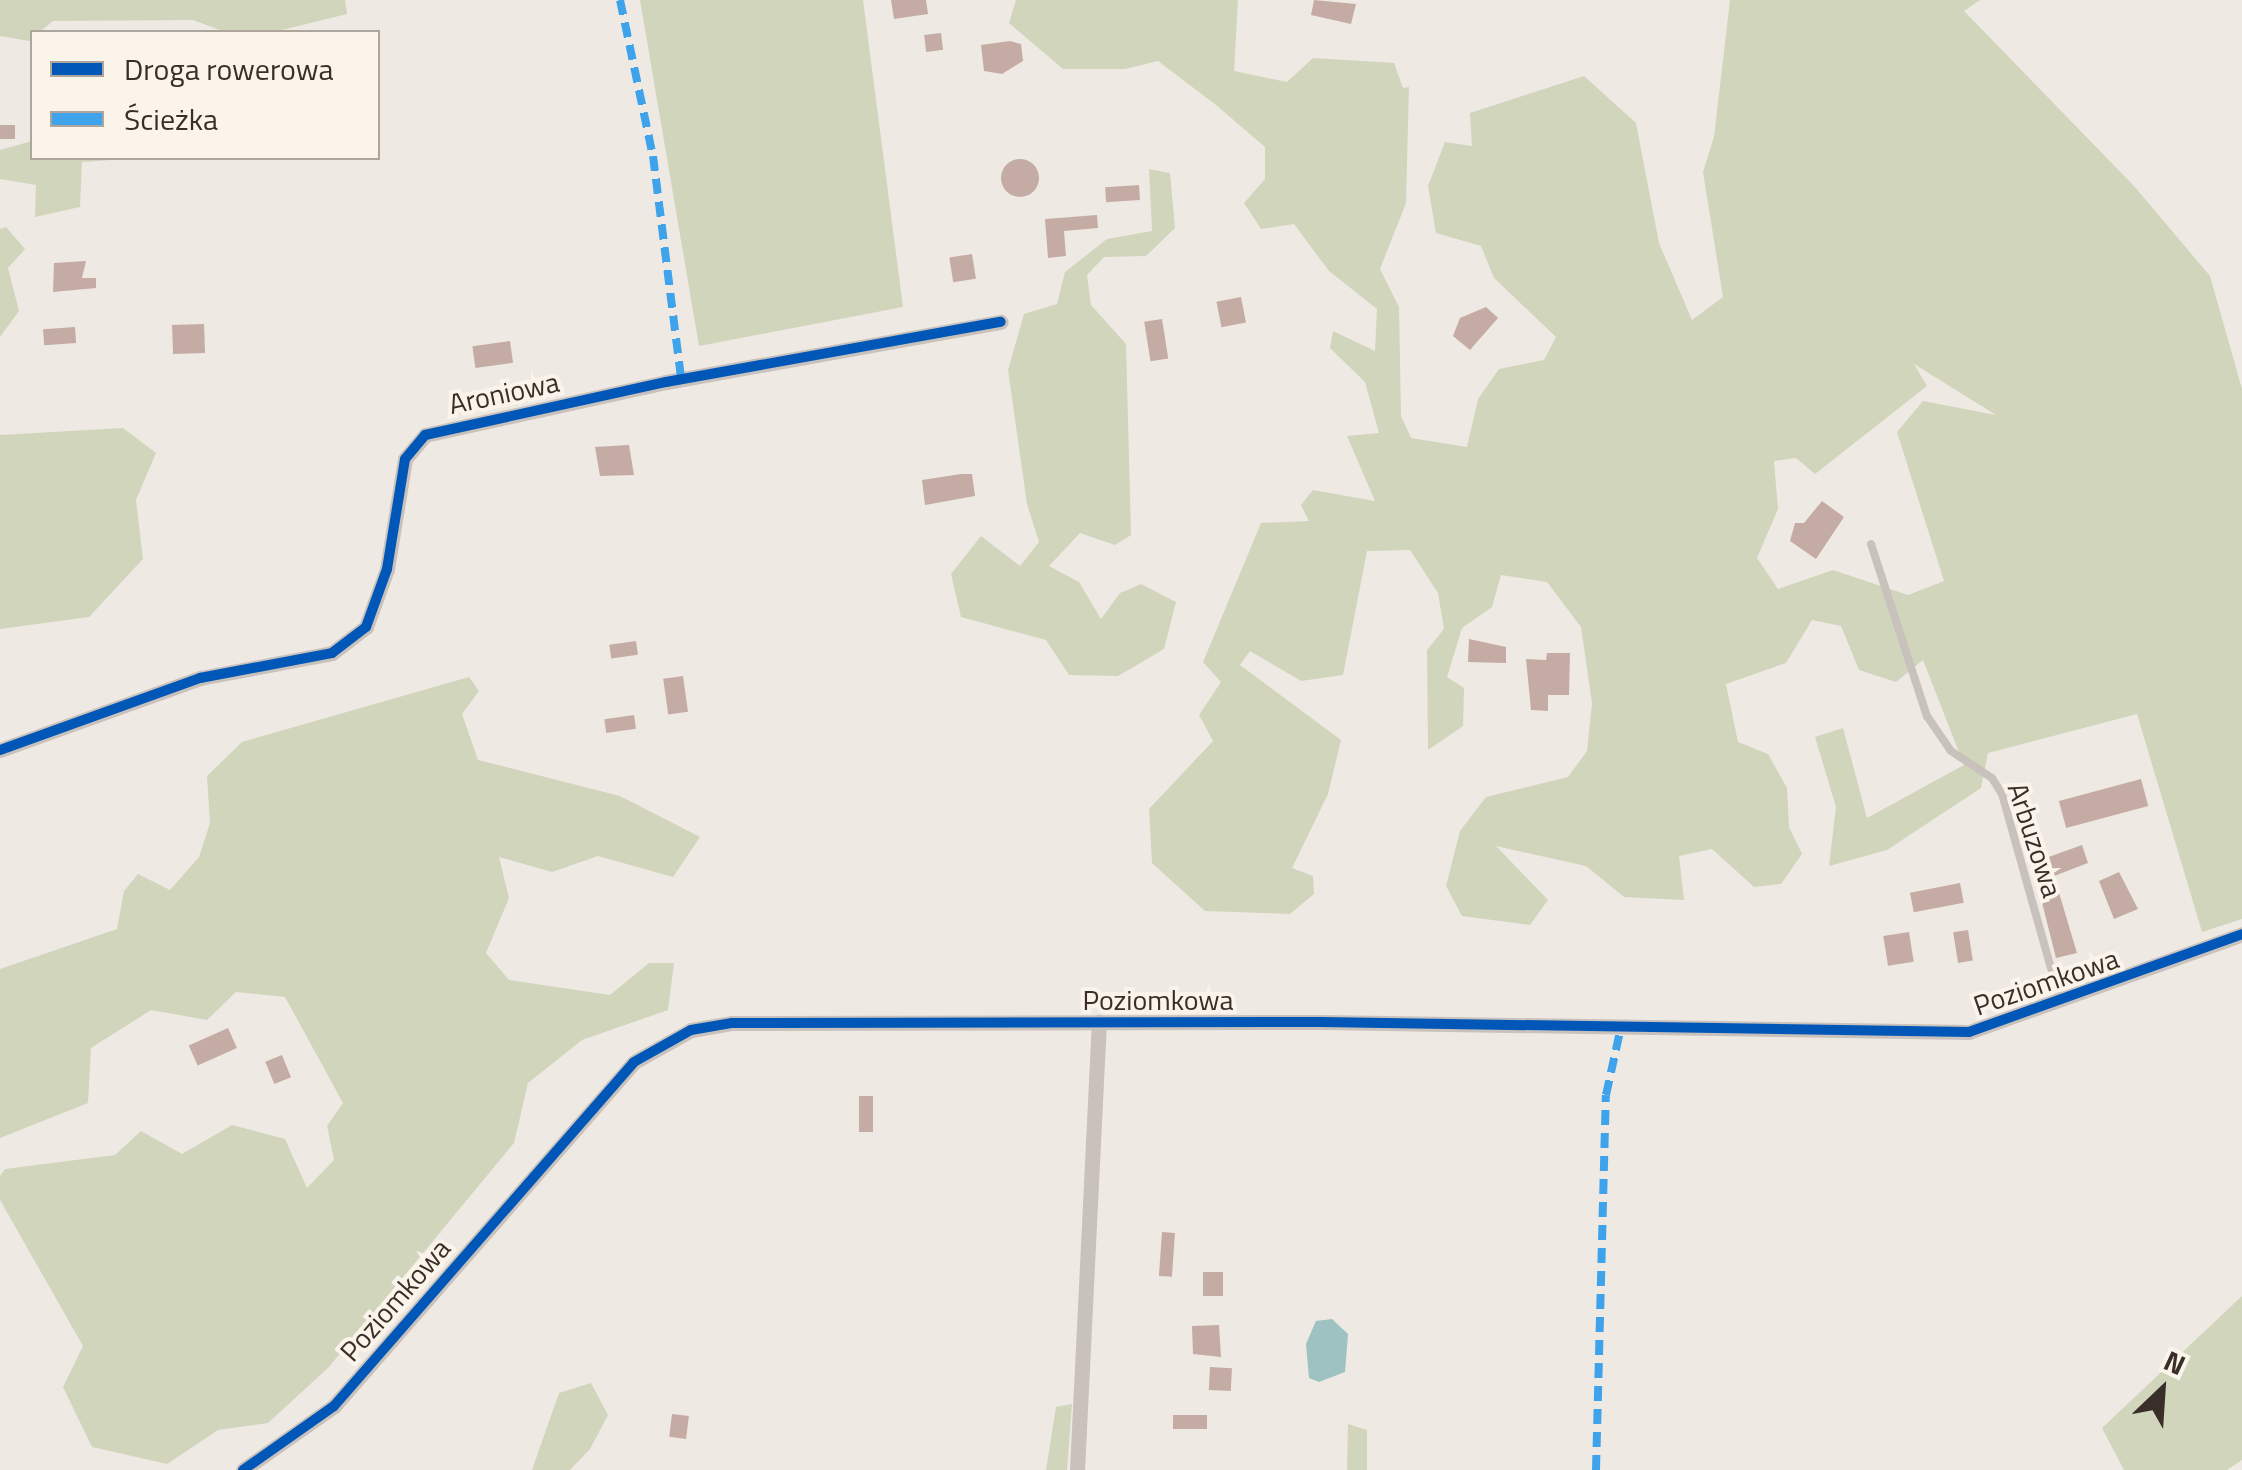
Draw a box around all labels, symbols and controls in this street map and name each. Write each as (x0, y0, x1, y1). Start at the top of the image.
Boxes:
legend (30, 30, 380, 160)
text: Droga rowerowa (124, 46, 333, 92)
text: Ścieżka (124, 96, 218, 142)
street label: Aroniowa (446, 365, 562, 421)
street label: Arbuzowa (2001, 778, 2069, 902)
street label: Poziomkowa (1969, 942, 2123, 1022)
street label: Poziomkowa (1082, 983, 1234, 1017)
street label: Poziomkowa (333, 1232, 457, 1368)
text: N (2157, 1339, 2193, 1386)
north arrow (2112, 1340, 2212, 1440)

